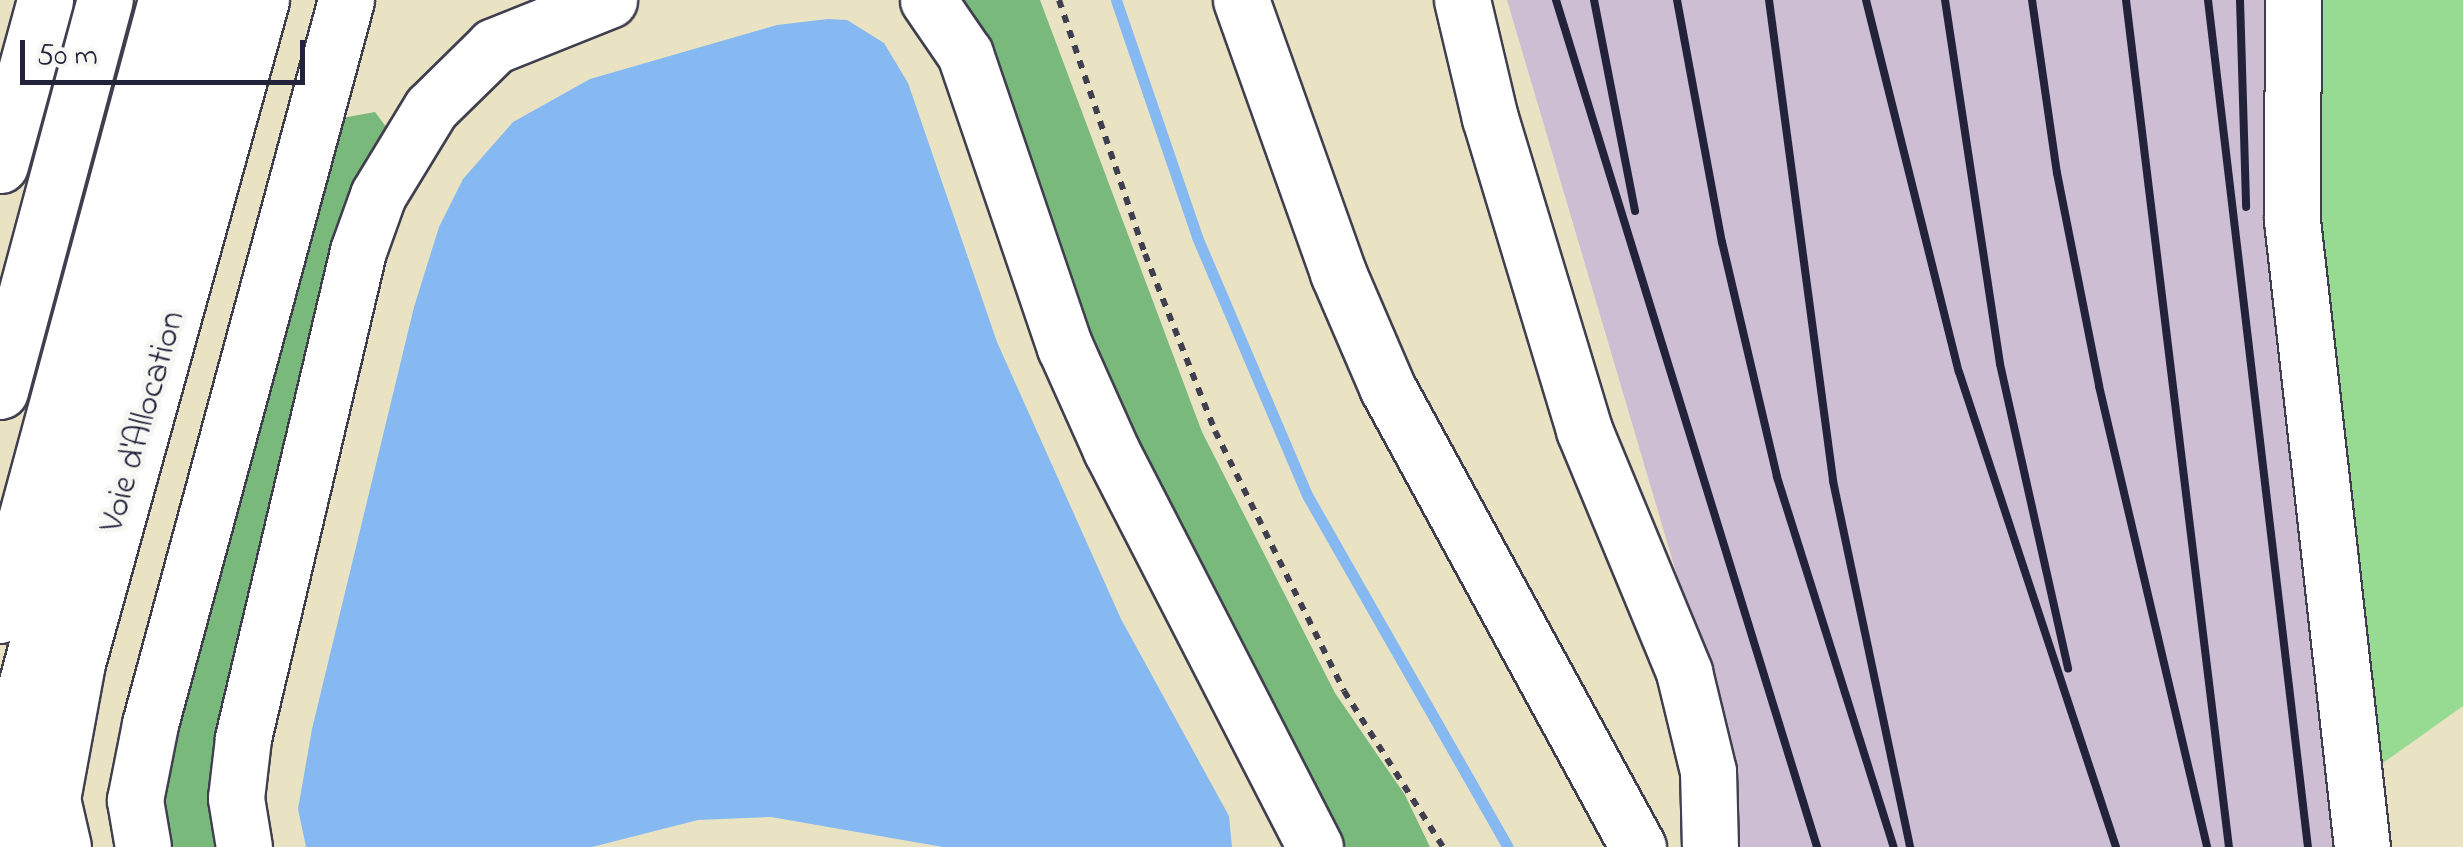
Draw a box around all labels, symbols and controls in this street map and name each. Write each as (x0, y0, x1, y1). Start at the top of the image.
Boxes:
scale bar (25, 20, 310, 82)
text: 50 m (37, 35, 98, 79)
street label: Voie d'Allocation (92, 307, 196, 537)

